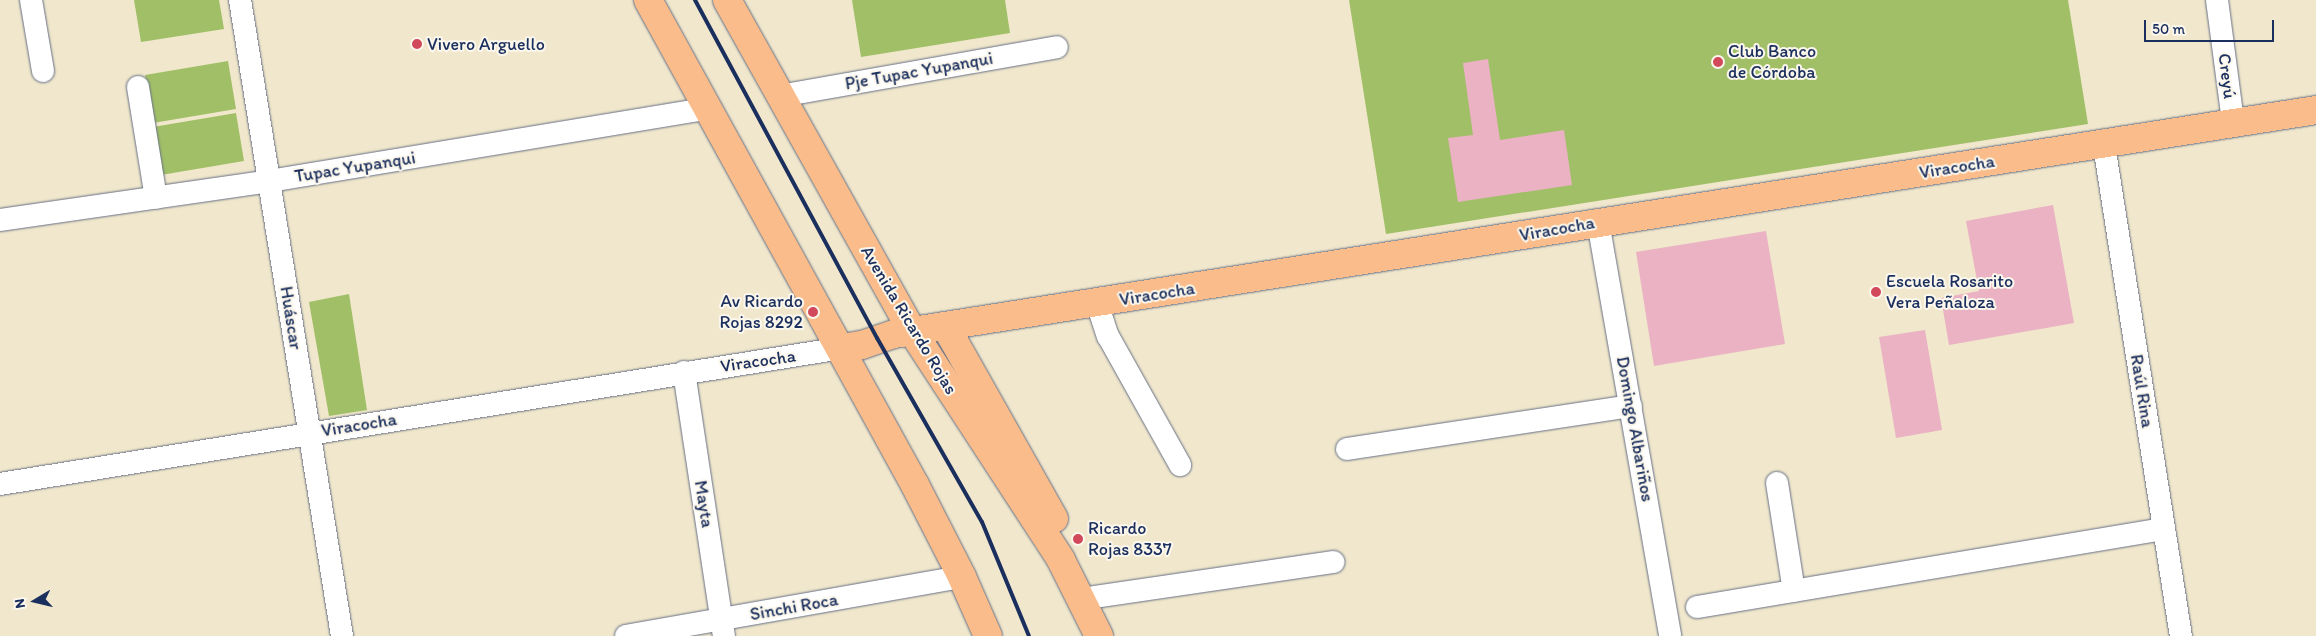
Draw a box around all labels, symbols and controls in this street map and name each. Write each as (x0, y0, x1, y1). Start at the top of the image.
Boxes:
scale bar (2146, 10, 2276, 42)
text: 50 m (2152, 20, 2185, 38)
place label: Vivero Arguello (427, 33, 545, 55)
marker: Vivero Arguello (411, 38, 423, 50)
place label: Club Banco de Córdoba (1728, 41, 1817, 84)
street label: Pje Tupac Yupanqui (844, 48, 994, 94)
street label: Creyú (2214, 52, 2240, 100)
marker: Club Banco de Córdoba (1712, 56, 1724, 68)
street label: Tupac Yupanqui (294, 147, 416, 187)
street label: Viracocha (1918, 150, 1996, 184)
street label: Viracocha (1518, 212, 1596, 246)
street label: Avenida Ricardo Rojas (856, 242, 962, 398)
place label: Escuela Rosarito Vera Peñaloza (1886, 271, 2013, 314)
street label: Viracocha (1118, 277, 1196, 311)
street label: Huáscar (275, 285, 307, 351)
marker: Escuela Rosarito Vera Peñaloza (1870, 286, 1882, 298)
place label: Av Ricardo Rojas 8292 (719, 291, 803, 334)
marker: Av Ricardo Rojas 8292 (807, 306, 819, 318)
street label: Viracocha (719, 345, 797, 377)
street label: Raúl Rina (2126, 353, 2158, 429)
street label: Domingo Albariños (1612, 355, 1658, 503)
street label: Viracocha (320, 408, 398, 442)
street label: Mayta (690, 479, 718, 529)
place label: Ricardo Rojas 8337 (1088, 518, 1172, 560)
marker: Ricardo Rojas 8337 (1072, 533, 1084, 545)
north arrow (10, 576, 60, 626)
street label: Sinchi Roca (748, 589, 840, 625)
text: N (11, 597, 29, 609)

